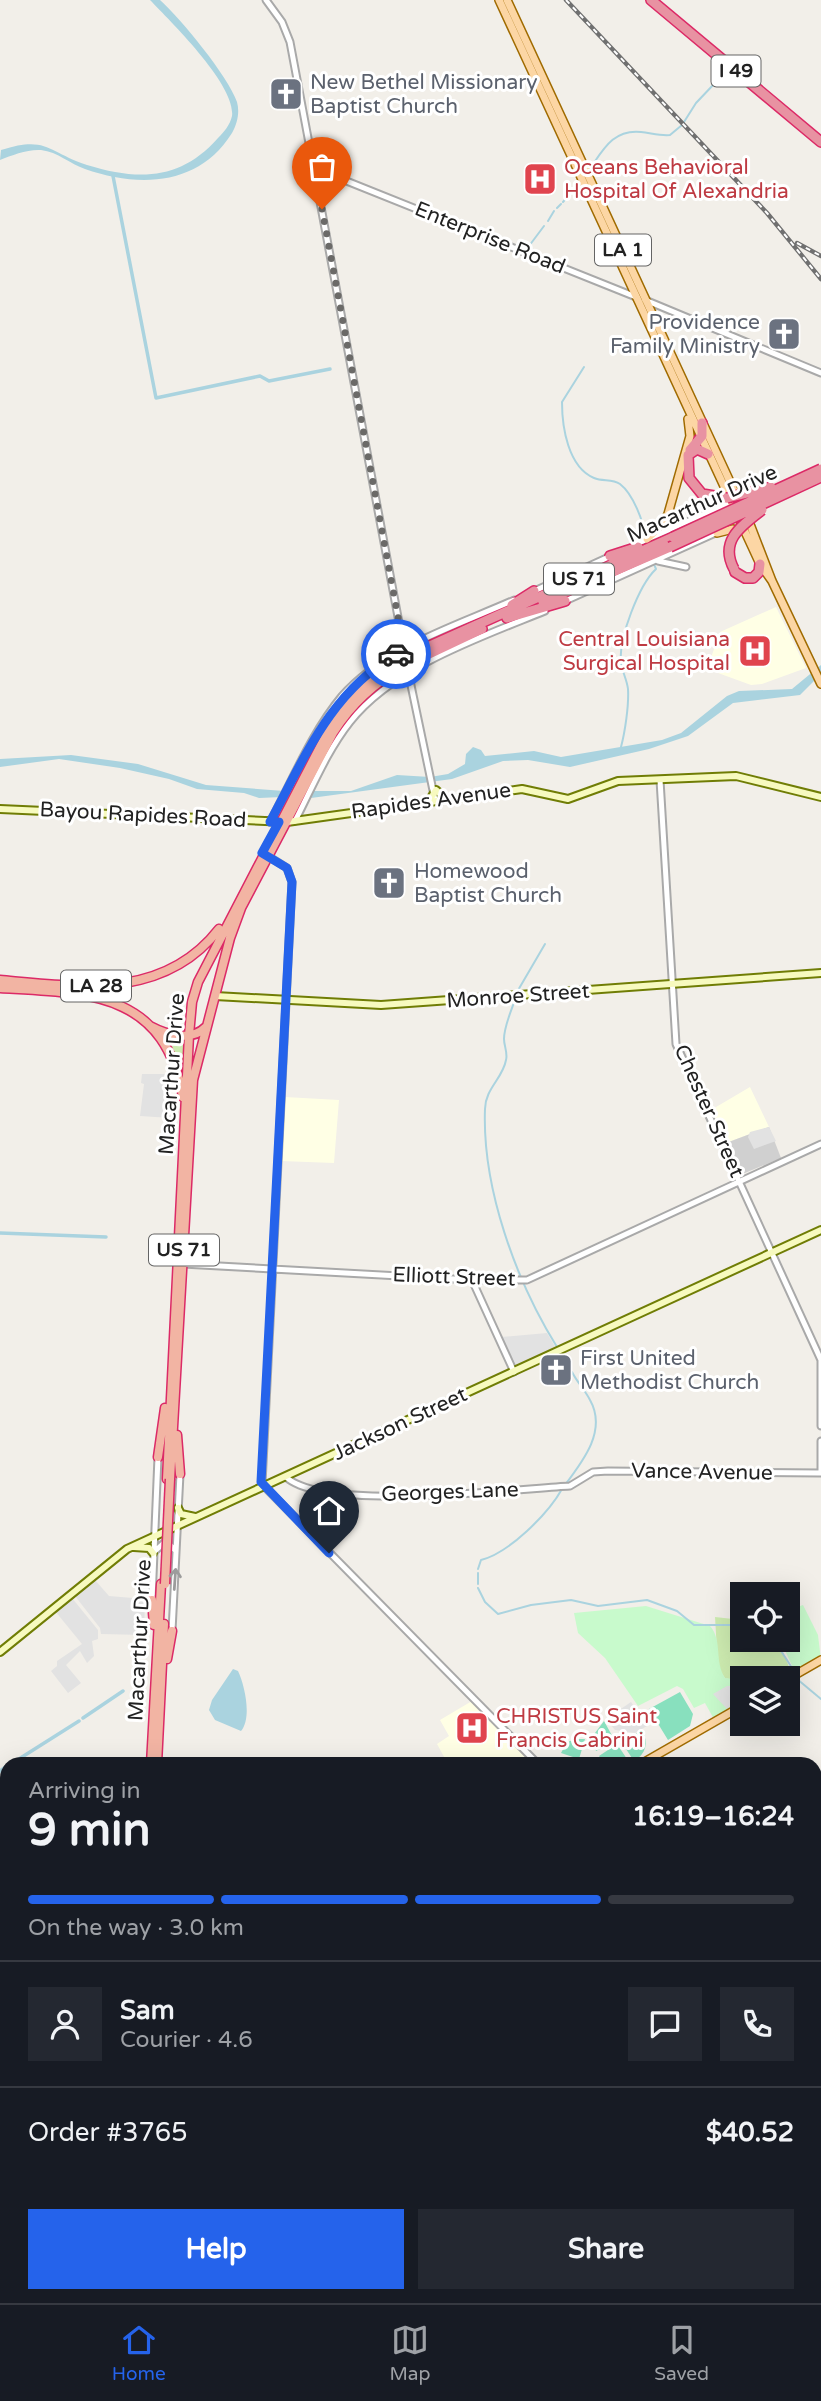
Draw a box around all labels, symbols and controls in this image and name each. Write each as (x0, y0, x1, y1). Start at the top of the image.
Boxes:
road number: I 49 (712, 55, 760, 86)
place label: New Bethel Missionary Baptist Church (310, 70, 538, 119)
church icon: New Bethel Missionary Baptist Church (267, 75, 305, 113)
pin (292, 137, 352, 209)
icon: bag (303, 148, 341, 186)
place label: Oceans Behavioral Hospital Of Alexandria (564, 155, 789, 204)
hospital icon: Oceans Behavioral Hospital Of Alexandria (521, 160, 559, 198)
street label: Enterprise Road (411, 196, 569, 280)
road number: LA 1 (595, 234, 651, 266)
place label: Providence Family Ministry (610, 310, 760, 359)
church icon: Providence Family Ministry (765, 315, 803, 353)
street label: Macarthur Drive (623, 460, 781, 548)
road number: US 71 (544, 564, 614, 594)
courier (361, 619, 431, 689)
place label: Central Louisiana Surgical Hospital (558, 627, 730, 676)
hospital icon: Central Louisiana Surgical Hospital (736, 632, 774, 670)
icon: car (377, 635, 415, 673)
street label: Rapides Avenue (350, 777, 513, 825)
street label: Bayou Rapides Road (39, 797, 247, 833)
place label: Homewood Baptist Church (414, 859, 562, 908)
church icon: Homewood Baptist Church (370, 864, 408, 902)
road number: LA 28 (61, 970, 131, 1002)
street label: Monroe Street (446, 979, 590, 1013)
street label: Macarthur Drive (154, 992, 190, 1156)
street label: Chester Street (669, 1041, 749, 1181)
road number: US 71 (149, 1234, 219, 1266)
street label: Elliott Street (392, 1262, 516, 1292)
place label: First United Methodist Church (580, 1346, 759, 1395)
church icon: First United Methodist Church (537, 1351, 575, 1389)
street label: Jackson Street (329, 1382, 471, 1466)
street label: Vance Avenue (631, 1458, 773, 1486)
street label: Georges Lane (381, 1477, 519, 1507)
pin (299, 1481, 359, 1553)
icon: home (310, 1492, 348, 1530)
street label: Macarthur Drive (123, 1558, 157, 1721)
one-way arrow (169, 1567, 182, 1590)
map controls (730, 1582, 800, 1736)
button: locate (730, 1582, 800, 1652)
button: layers (730, 1666, 800, 1736)
place label: CHRISTUS Saint Francis Cabrini (496, 1704, 657, 1753)
hospital icon: CHRISTUS Saint Francis Cabrini (453, 1709, 491, 1747)
text: Arriving in (28, 1777, 141, 1805)
text: 16:19–16:24 (632, 1801, 794, 1832)
text: 9 min (28, 1803, 151, 1858)
text: On the way · 3.0 km (28, 1914, 244, 1942)
button: person (28, 1987, 102, 2061)
button: chat (628, 1987, 702, 2061)
button: phone (720, 1987, 794, 2061)
text: Sam (120, 1995, 175, 2026)
text: Courier · 4.6 (120, 2026, 253, 2054)
text: Order #3765 (28, 2117, 188, 2148)
text: $40.52 (706, 2117, 794, 2148)
button: Help (28, 2209, 404, 2289)
button: Share (418, 2209, 794, 2289)
tab: Home (112, 2321, 166, 2385)
tab: Map (389, 2321, 430, 2385)
tab: Saved (654, 2321, 709, 2385)

